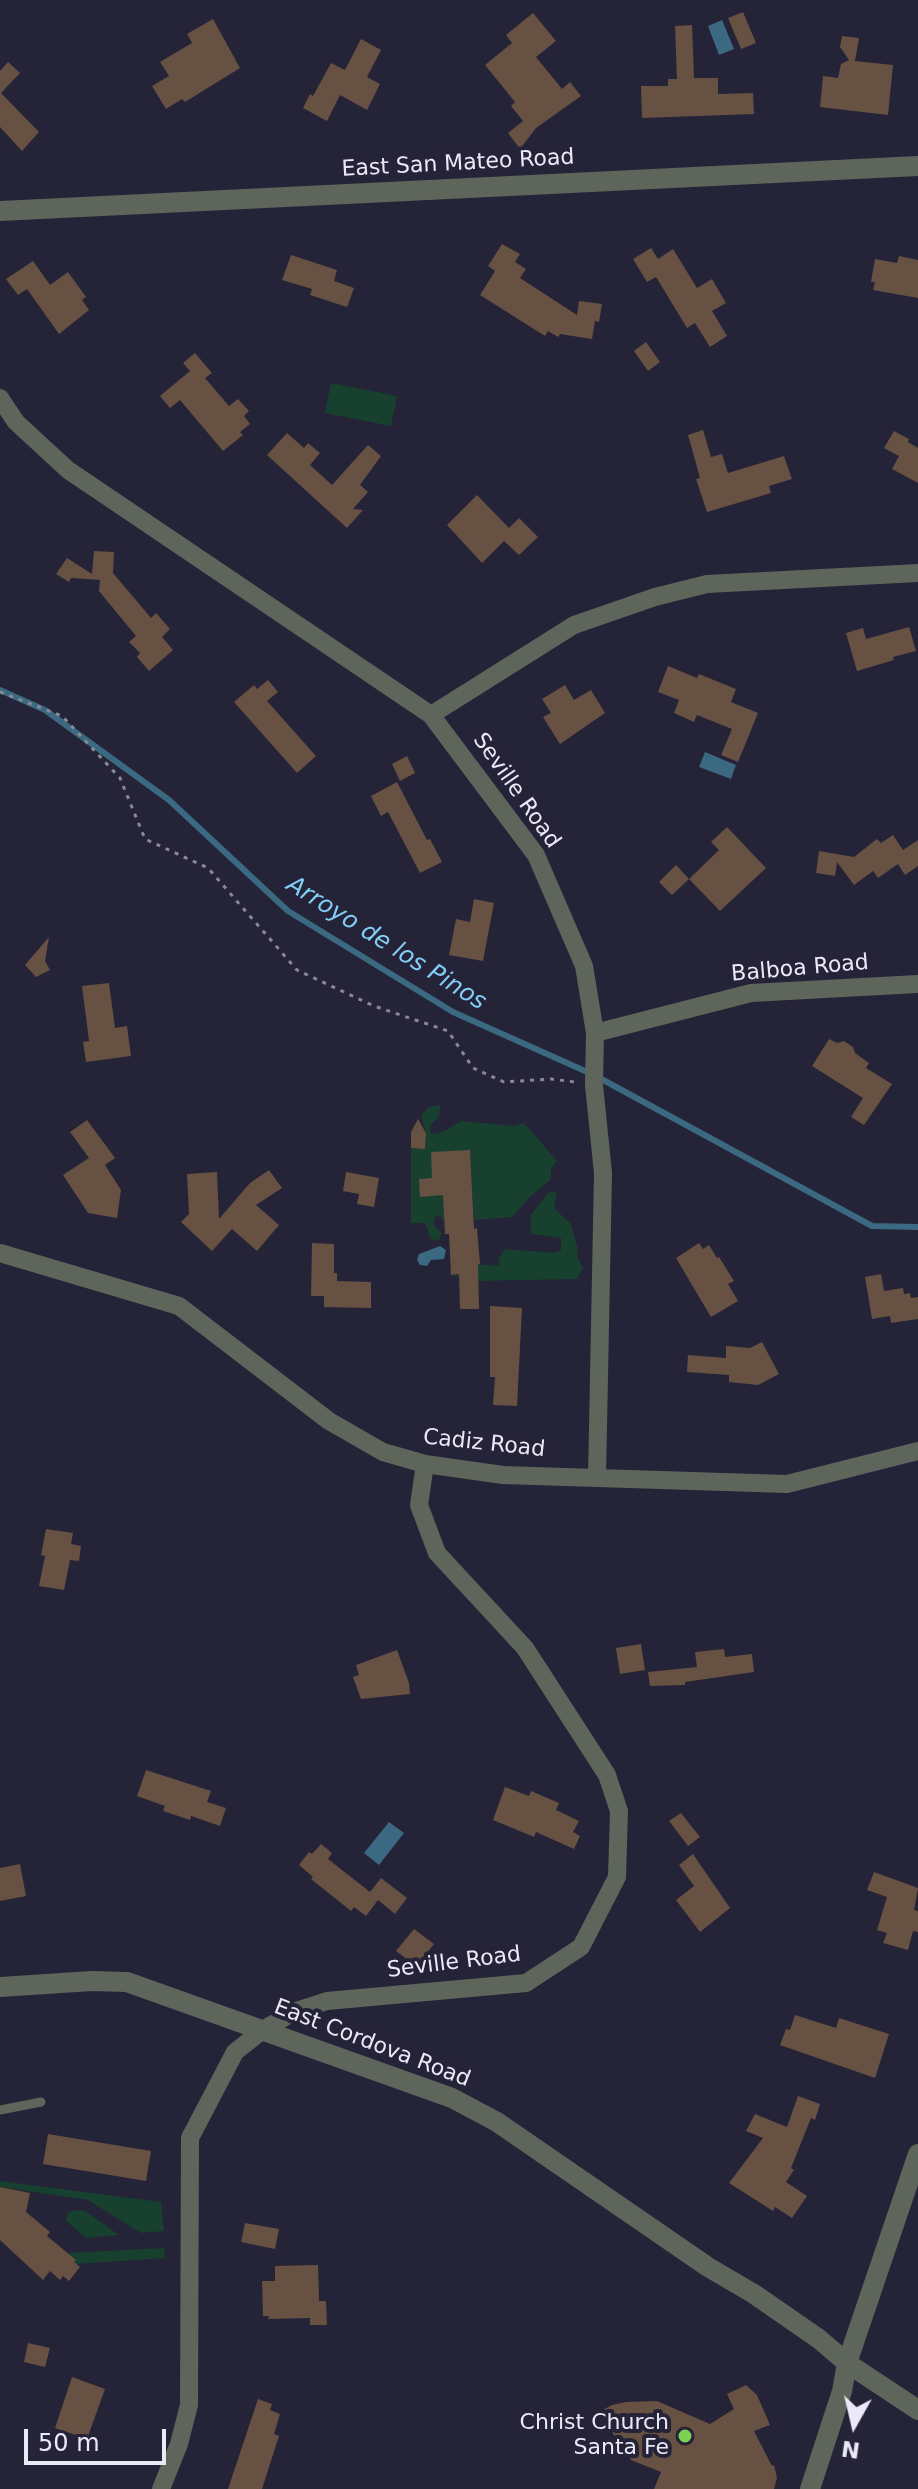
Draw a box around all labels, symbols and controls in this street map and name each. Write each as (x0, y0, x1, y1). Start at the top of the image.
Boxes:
street label: East San Mateo Road (341, 145, 575, 183)
street label: Seville Road (467, 728, 565, 854)
water label: Arroyo de los Pinos (281, 871, 491, 1017)
street label: Balboa Road (730, 950, 870, 988)
street label: Cadiz Road (422, 1424, 546, 1464)
street label: Seville Road (386, 1942, 522, 1984)
street label: East Cordova Road (270, 1994, 474, 2094)
north arrow (814, 2385, 894, 2465)
place label: Christ Church Santa Fe (520, 2410, 669, 2462)
scale bar (28, 2413, 170, 2463)
marker: Christ Church Santa Fe (676, 2427, 694, 2445)
text: 50 m (38, 2429, 100, 2457)
text: N (840, 2436, 861, 2463)

